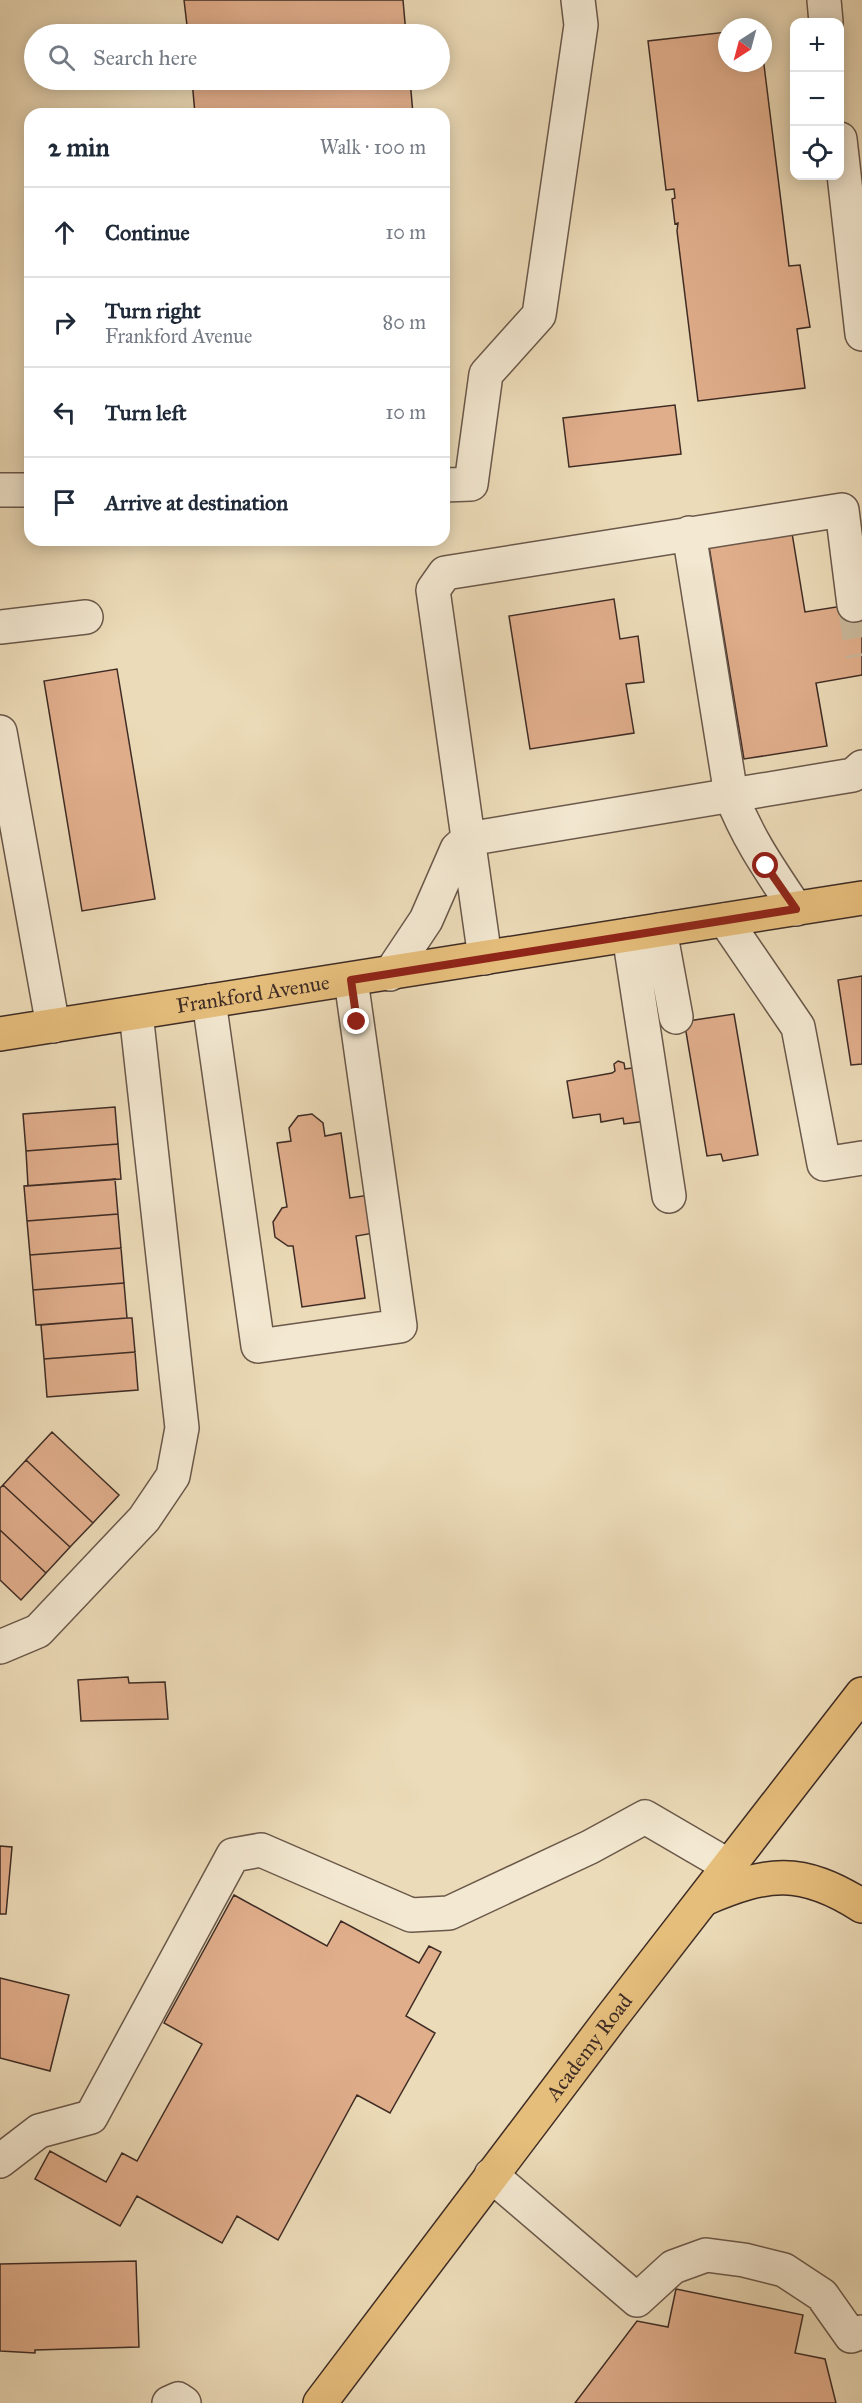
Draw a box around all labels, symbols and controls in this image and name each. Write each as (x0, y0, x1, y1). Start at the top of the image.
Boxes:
north arrow (718, 18, 772, 72)
map controls (790, 18, 844, 180)
button: + (790, 18, 844, 72)
search box (24, 24, 450, 90)
icon: search (45, 41, 78, 74)
text: Search here (93, 44, 197, 71)
button: − (790, 72, 844, 126)
button: locate (790, 126, 844, 180)
text: 2 min (48, 131, 109, 163)
text: Walk · 100 m (320, 135, 426, 159)
icon: ahead (48, 216, 81, 249)
text: Continue (105, 219, 190, 246)
text: 10 m (385, 220, 426, 244)
text: Turn right (105, 297, 201, 324)
icon: right (48, 306, 81, 339)
text: 80 m (383, 310, 426, 334)
text: Frankford Avenue (105, 324, 252, 348)
icon: left (48, 396, 81, 429)
text: Turn left (105, 399, 187, 426)
text: 10 m (385, 400, 426, 424)
icon: arrive (48, 486, 81, 519)
text: Arrive at destination (105, 489, 288, 516)
route start (752, 852, 778, 878)
street label: Frankford Avenue (174, 969, 332, 1019)
route end (343, 1008, 369, 1034)
street label: Academy Road (540, 1988, 638, 2107)

